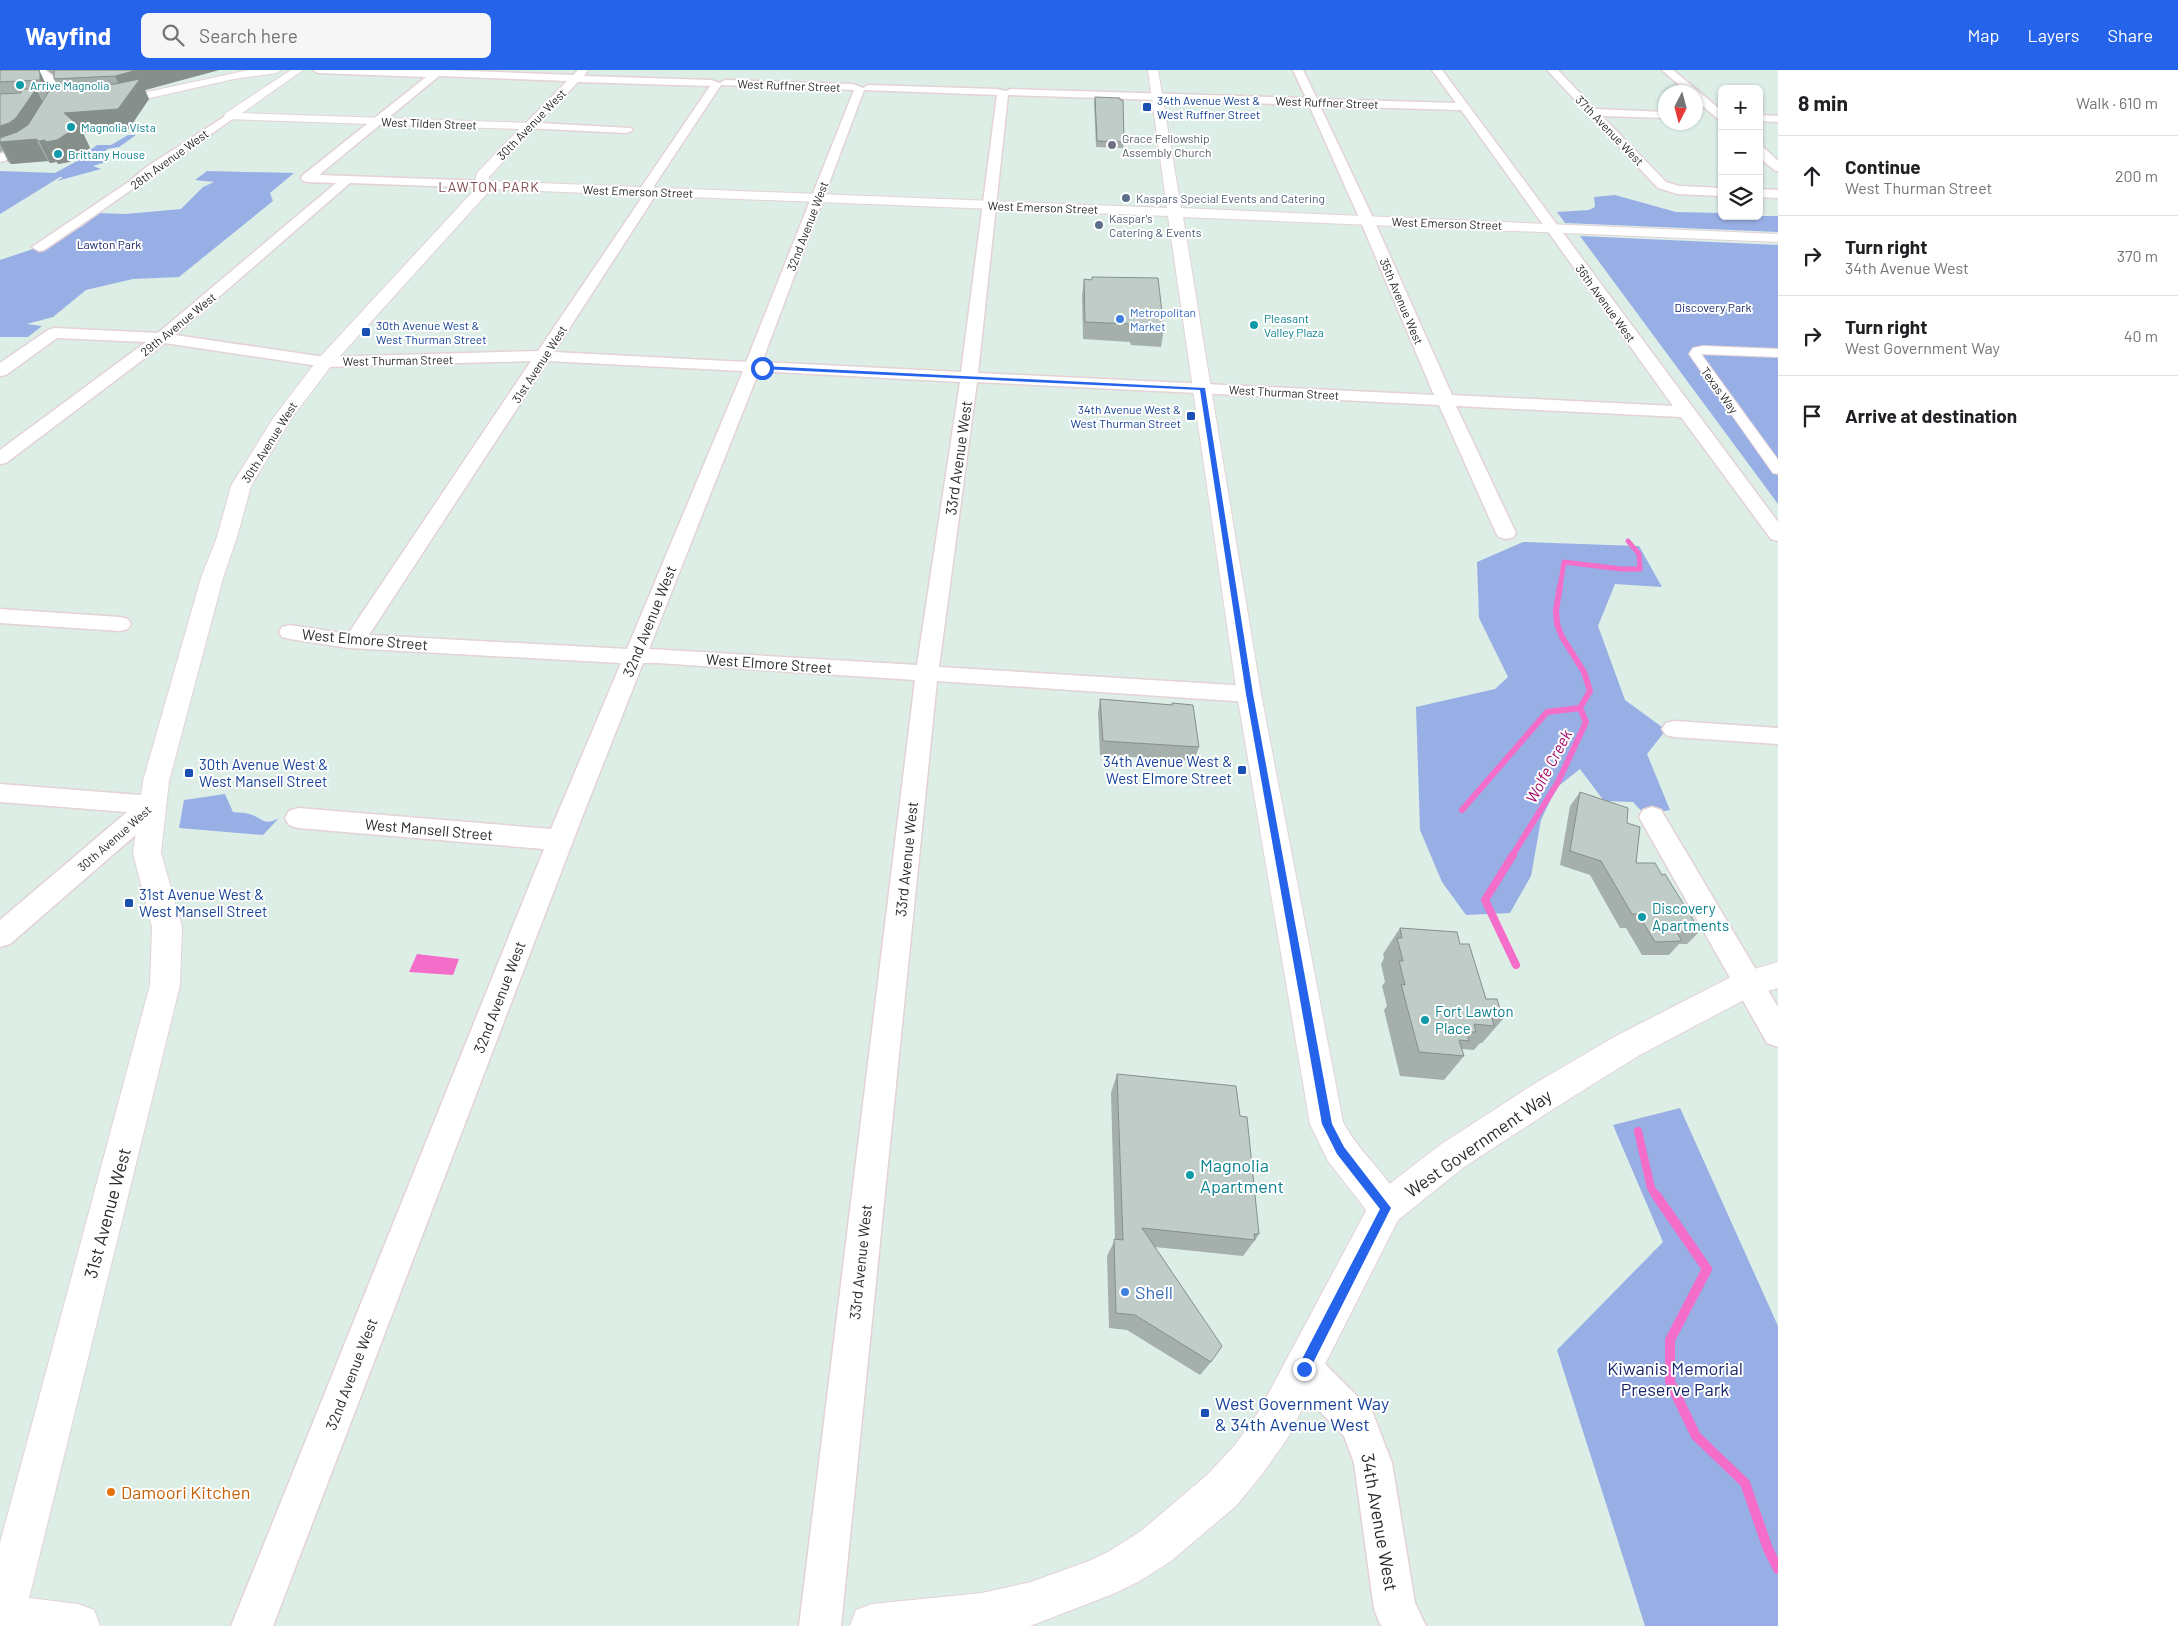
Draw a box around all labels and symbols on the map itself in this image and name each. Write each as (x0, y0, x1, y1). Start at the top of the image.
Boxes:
street label: West Ruffner Street (737, 76, 841, 94)
place label: Arrive Magnolia (30, 78, 109, 92)
marker: Arrive Magnolia (14, 79, 26, 91)
north arrow (1658, 85, 1703, 130)
street label: 30th Avenue West (494, 86, 568, 162)
street label: 37th Avenue West (1573, 92, 1647, 168)
place label: 34th Avenue West & West Ruffner Street (1157, 93, 1260, 121)
street label: West Ruffner Street (1275, 93, 1379, 111)
marker: 34th Avenue West & West Ruffner Street (1141, 101, 1153, 113)
street label: West Tilden Street (381, 114, 477, 132)
place label: Magnolia Vista (81, 120, 156, 134)
marker: Magnolia Vista (65, 121, 77, 133)
street label: 28th Avenue West (127, 126, 211, 192)
place label: Grace Fellowship Assembly Church (1122, 131, 1211, 159)
marker: Grace Fellowship Assembly Church (1106, 139, 1118, 151)
place label: Brittany House (68, 147, 145, 161)
marker: Brittany House (52, 148, 64, 160)
district label: LAWTON PARK (438, 178, 540, 195)
street label: 32nd Avenue West (783, 179, 831, 273)
street label: West Emerson Street (583, 182, 693, 200)
place label: Kaspars Special Events and Catering (1136, 191, 1325, 205)
marker: Kaspars Special Events and Catering (1120, 192, 1132, 204)
street label: West Emerson Street (988, 198, 1098, 216)
place label: Kaspar's Catering & Events (1109, 211, 1202, 239)
street label: West Emerson Street (1392, 214, 1502, 232)
marker: Kaspar's Catering & Events (1093, 219, 1105, 231)
park label: Lawton Park (77, 237, 141, 251)
street label: 35th Avenue West (1377, 256, 1427, 346)
street label: 36th Avenue West (1573, 261, 1639, 345)
street label: 29th Avenue West (138, 289, 218, 359)
park label: Discovery Park (1675, 300, 1751, 314)
place label: Metropolitan Market (1130, 305, 1196, 333)
place label: Pleasant Valley Plaza (1264, 311, 1324, 339)
marker: Metropolitan Market (1114, 313, 1126, 325)
place label: 30th Avenue West & West Thurman Street (376, 318, 487, 346)
marker: Pleasant Valley Plaza (1248, 319, 1260, 331)
street label: 31st Avenue West (509, 323, 569, 405)
marker: 30th Avenue West & West Thurman Street (360, 326, 372, 338)
street label: West Thurman Street (343, 352, 453, 368)
route start (751, 357, 774, 380)
street label: Texas Way (1699, 364, 1742, 416)
street label: West Thurman Street (1228, 382, 1340, 402)
street label: 30th Avenue West (238, 399, 300, 485)
street label: 33rd Avenue West (941, 399, 975, 517)
place label: 34th Avenue West & West Thurman Street (1070, 402, 1181, 430)
marker: 34th Avenue West & West Thurman Street (1185, 410, 1197, 422)
street label: 32nd Avenue West (618, 563, 680, 679)
street label: West Elmore Street (301, 625, 429, 653)
street label: West Elmore Street (705, 650, 833, 676)
water label: Wolfe Creek (1521, 726, 1575, 806)
place label: 34th Avenue West & West Elmore Street (1103, 752, 1232, 787)
place label: 30th Avenue West & West Mansell Street (199, 755, 328, 790)
marker: 34th Avenue West & West Elmore Street (1236, 764, 1248, 776)
marker: 30th Avenue West & West Mansell Street (183, 767, 195, 779)
street label: 33rd Avenue West (891, 801, 921, 917)
street label: 30th Avenue West (74, 802, 154, 874)
street label: West Mansell Street (364, 814, 494, 844)
place label: 31st Avenue West & West Mansell Street (139, 885, 268, 920)
marker: 31st Avenue West & West Mansell Street (123, 897, 135, 909)
place label: Discovery Apartments (1652, 899, 1729, 934)
marker: Discovery Apartments (1636, 911, 1648, 923)
street label: 32nd Avenue West (469, 938, 529, 1056)
place label: Fort Lawton Place (1435, 1002, 1514, 1037)
marker: Fort Lawton Place (1419, 1014, 1431, 1026)
street label: West Government Way (1400, 1084, 1556, 1202)
street label: 31st Avenue West (79, 1145, 135, 1281)
place label: Magnolia Apartment (1200, 1154, 1284, 1197)
marker: Magnolia Apartment (1184, 1169, 1196, 1181)
street label: 33rd Avenue West (845, 1204, 875, 1320)
place label: Shell (1135, 1281, 1173, 1303)
marker: Shell (1119, 1286, 1131, 1298)
street label: 32nd Avenue West (321, 1315, 381, 1433)
park label: Kiwanis Memorial Preserve Park (1607, 1357, 1743, 1400)
route end (1293, 1358, 1316, 1381)
place label: West Government Way & 34th Avenue West (1215, 1392, 1389, 1435)
marker: West Government Way & 34th Avenue West (1199, 1407, 1211, 1419)
street label: 34th Avenue West (1357, 1451, 1403, 1593)
place label: Damoori Kitchen (121, 1481, 250, 1503)
marker: Damoori Kitchen (105, 1486, 117, 1498)

